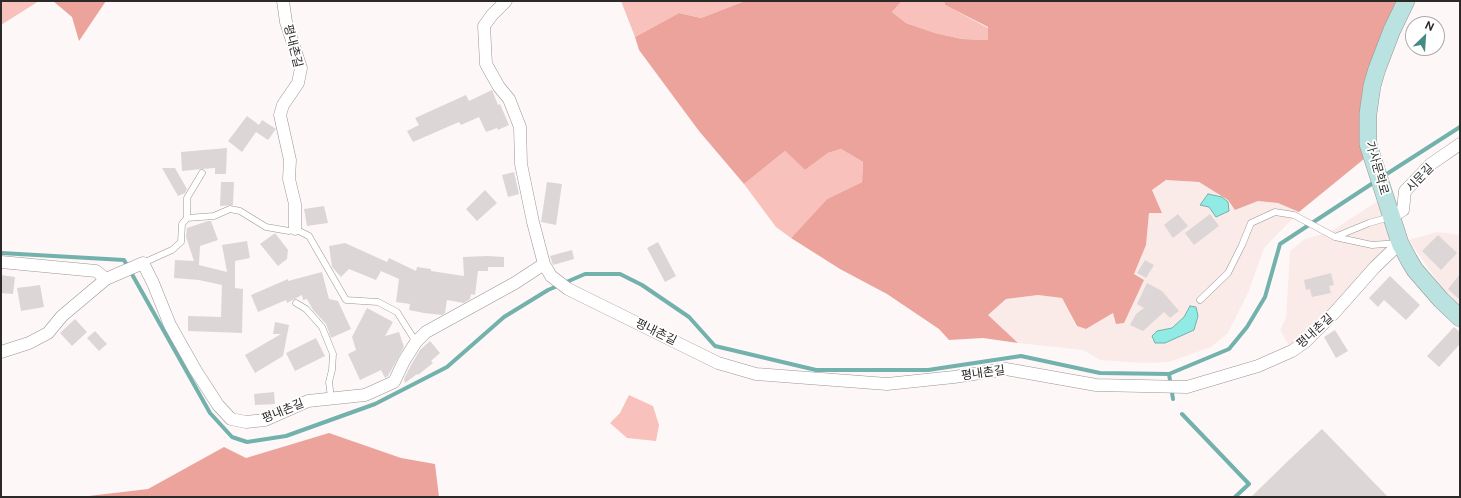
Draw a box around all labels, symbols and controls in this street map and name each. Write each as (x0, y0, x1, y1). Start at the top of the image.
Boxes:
north arrow (1405, 16, 1445, 56)
text: N (1423, 19, 1436, 33)
street label: 평내촌길 (281, 23, 305, 69)
street label: 가사문학로 (1362, 139, 1392, 197)
street label: 시문길 (1403, 161, 1437, 195)
street label: 평내촌길 (1294, 311, 1336, 351)
street label: 평내촌길 (633, 316, 679, 348)
street label: 평내촌길 (960, 363, 1006, 383)
street label: 평내촌길 (260, 396, 306, 426)

